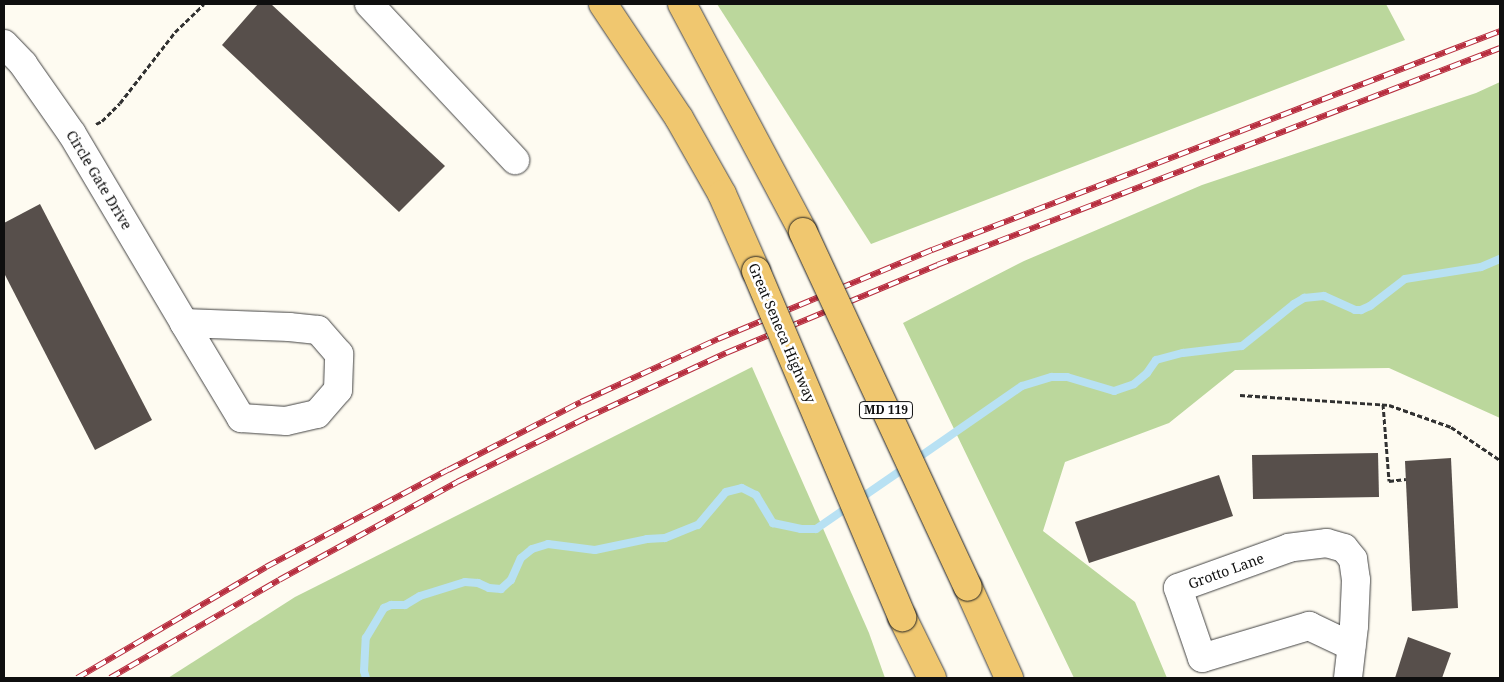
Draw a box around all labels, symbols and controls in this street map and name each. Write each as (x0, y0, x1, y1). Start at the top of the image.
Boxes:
street label: Circle Gate Drive (63, 127, 135, 233)
street label: Great Seneca Highway (745, 261, 819, 405)
road number: MD 119 (858, 400, 914, 420)
street label: Grotto Lane (1186, 550, 1266, 592)

